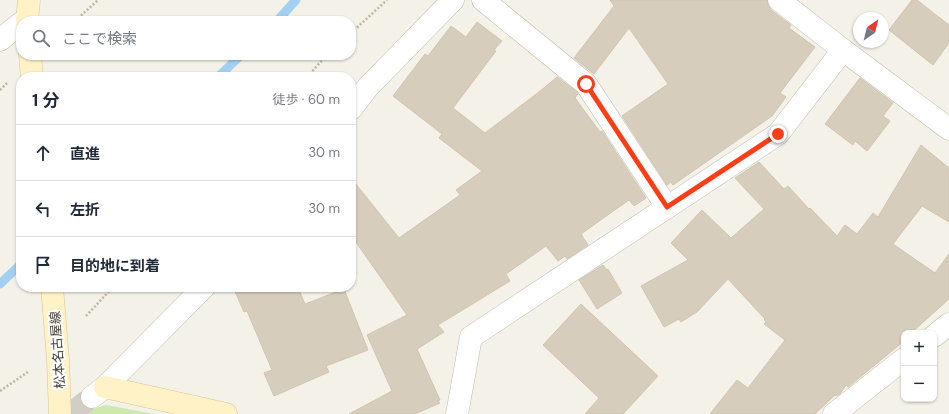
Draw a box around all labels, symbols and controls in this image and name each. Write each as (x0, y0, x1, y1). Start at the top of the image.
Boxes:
north arrow (853, 12, 889, 48)
search box (16, 16, 356, 60)
icon: search (30, 27, 52, 49)
text: ここで検索 (62, 29, 137, 49)
route start (577, 75, 595, 93)
text: 1 分 (32, 89, 59, 111)
text: 徒歩 · 60 m (272, 91, 340, 108)
route end (769, 125, 787, 143)
icon: ahead (32, 142, 54, 164)
text: 直進 (70, 144, 100, 164)
text: 30 m (308, 144, 340, 161)
icon: left (32, 198, 54, 220)
text: 左折 (70, 200, 100, 220)
text: 30 m (308, 200, 340, 217)
icon: arrive (32, 254, 54, 276)
text: 目的地に到着 (70, 256, 160, 276)
street label: 松本名古屋線 (46, 310, 69, 389)
map controls (901, 330, 937, 402)
button: + (901, 330, 937, 366)
button: − (901, 366, 937, 402)

